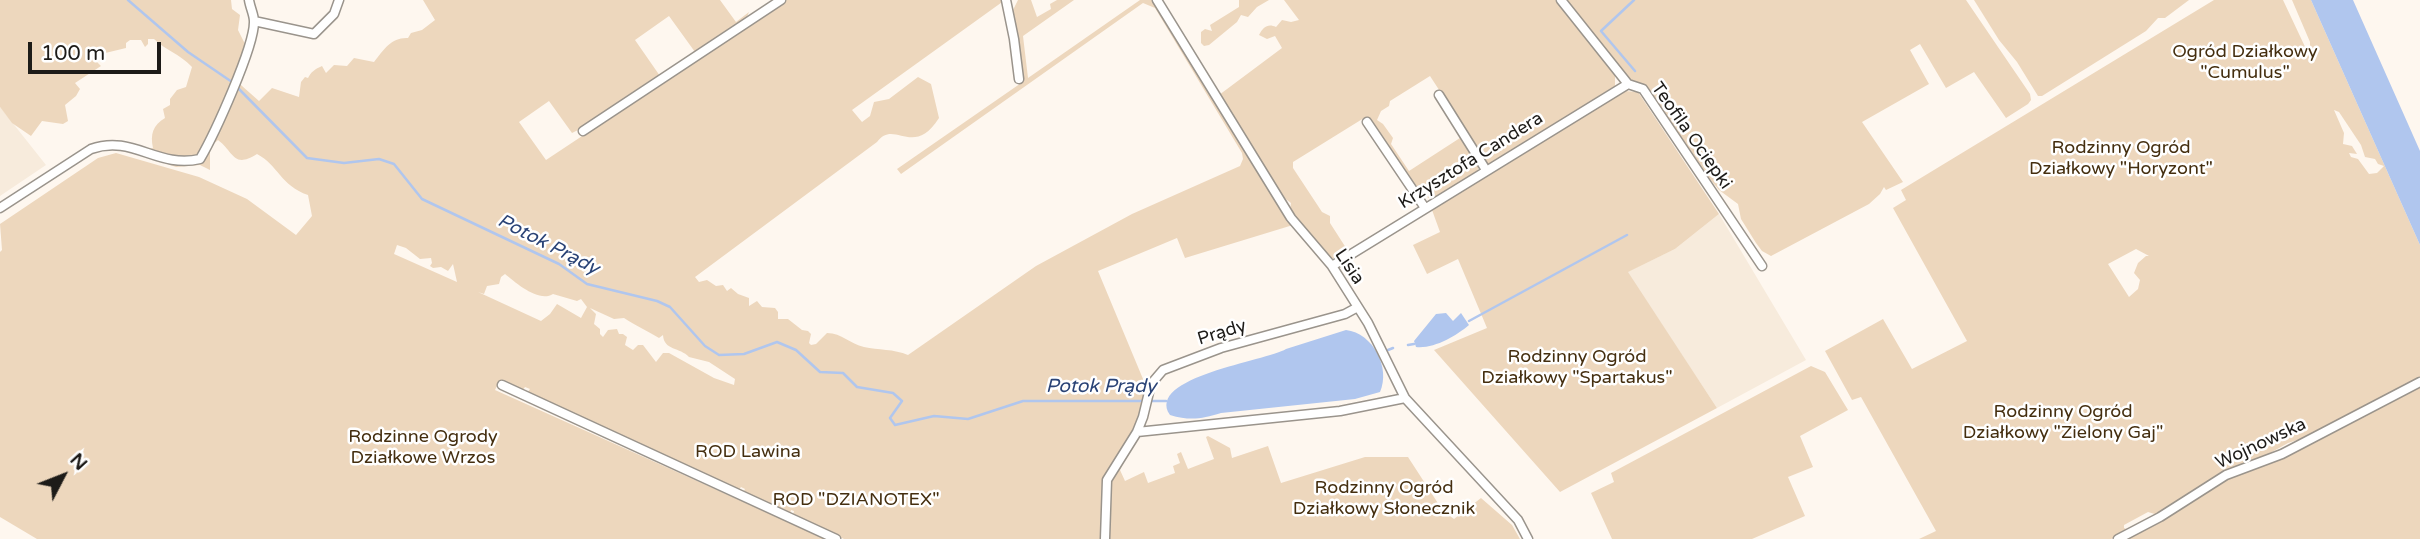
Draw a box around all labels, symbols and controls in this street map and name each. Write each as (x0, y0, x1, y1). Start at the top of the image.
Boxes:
scale bar (32, 28, 164, 72)
text: 100 m (41, 41, 105, 66)
park label: Ogród Działkowy "Cumulus" (2172, 41, 2318, 84)
street label: Teofila Ociepki (1646, 78, 1736, 194)
street label: Krzysztofa Candera (1395, 108, 1547, 214)
park label: Rodzinny Ogród Działkowy "Horyzont" (2029, 137, 2213, 180)
water label: Potok Prądy (494, 210, 602, 280)
street label: Lisia (1329, 245, 1369, 289)
street label: Prądy (1195, 315, 1249, 351)
park label: Rodzinny Ogród Działkowy "Spartakus" (1481, 346, 1673, 388)
water label: Potok Prądy (1046, 376, 1156, 398)
park label: Rodzinny Ogród Działkowy "Zielony Gaj" (1963, 401, 2163, 444)
street label: Wojnowska (2212, 414, 2310, 474)
park label: Rodzinne Ogrody Działkowe Wrzos (348, 426, 498, 468)
north arrow (28, 441, 98, 511)
park label: ROD Lawina (695, 441, 801, 463)
text: N (65, 449, 92, 475)
park label: Rodzinny Ogród Działkowy Słonecznik (1293, 477, 1475, 520)
park label: ROD "DZIANOTEX" (772, 489, 940, 511)

